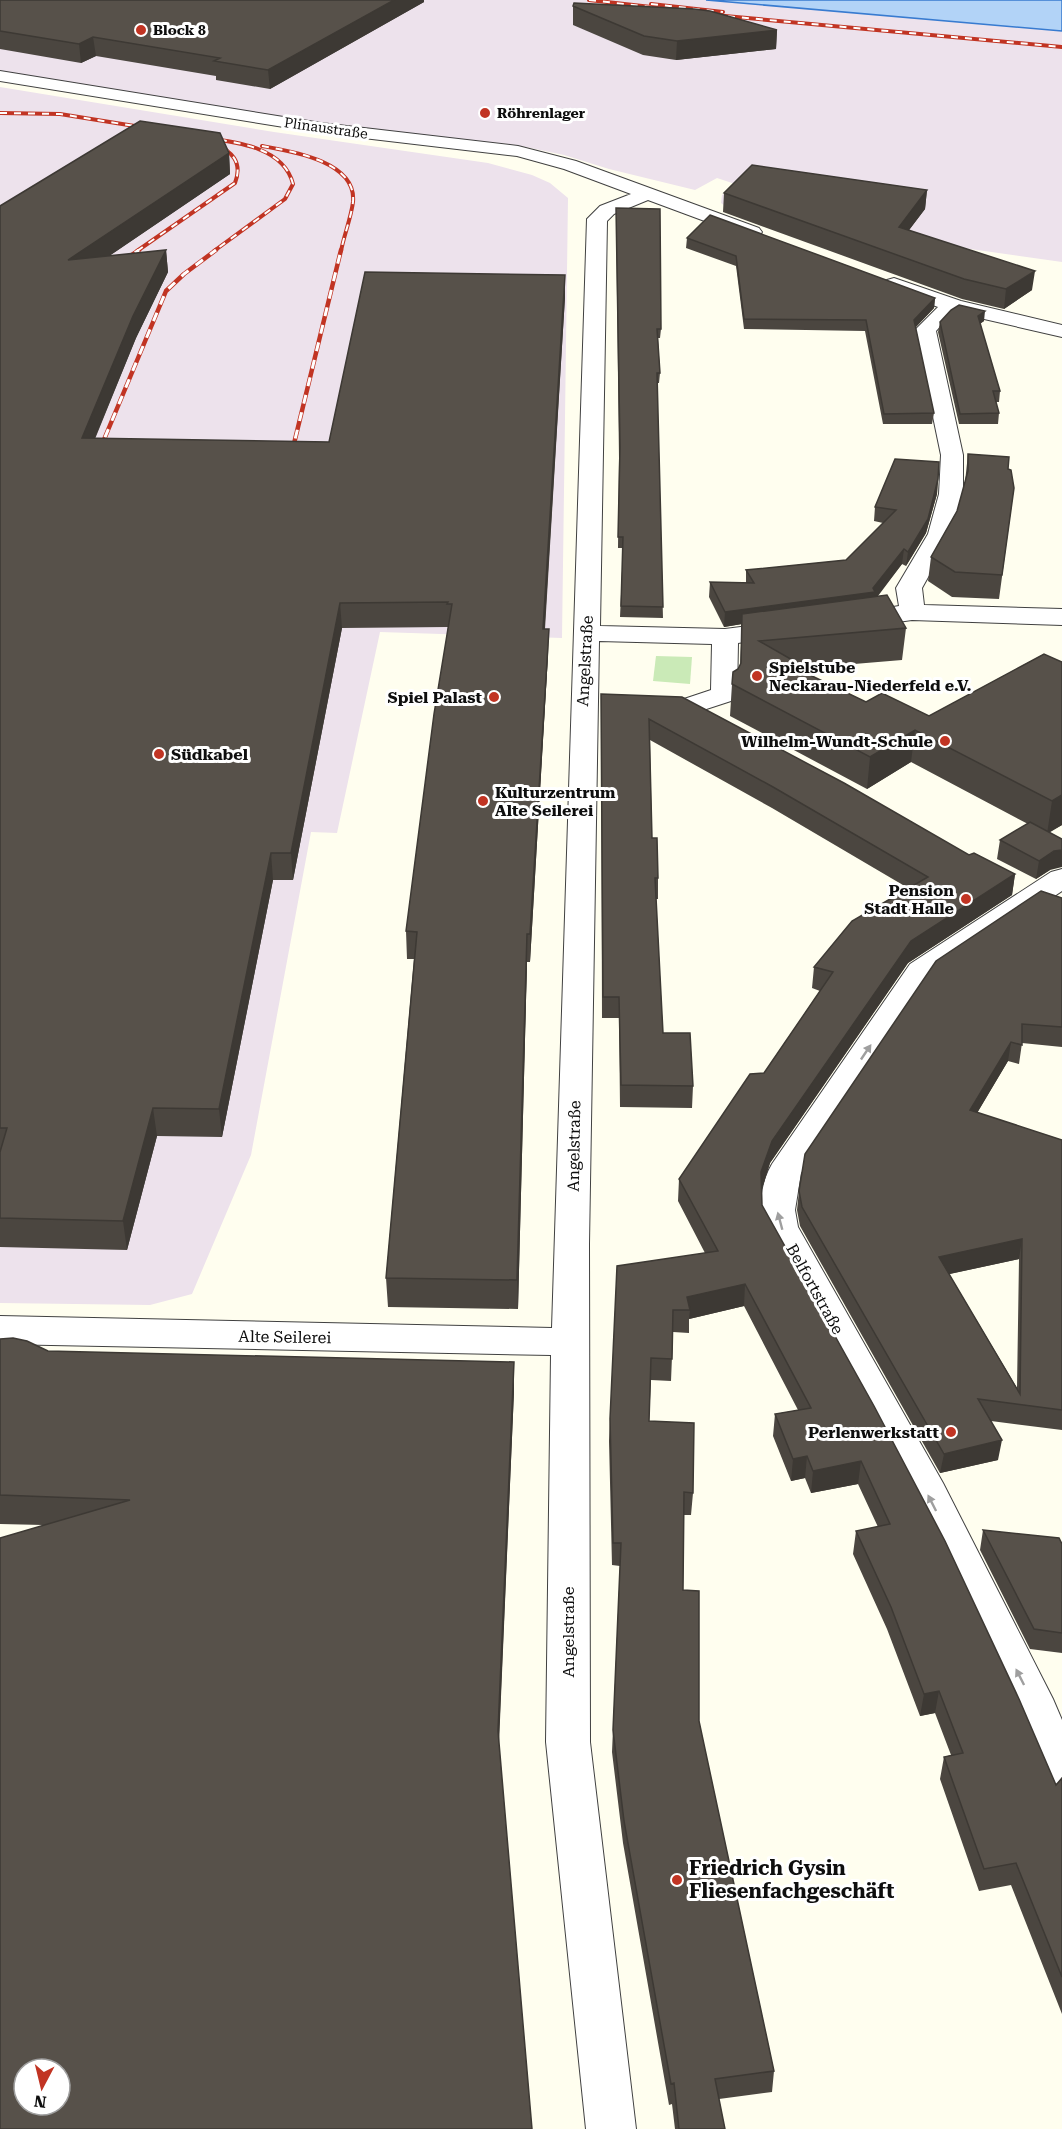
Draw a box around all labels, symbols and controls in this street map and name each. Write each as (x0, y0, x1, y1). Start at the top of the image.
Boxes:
place label: Block 8 (153, 22, 206, 38)
marker: Block 8 (134, 23, 148, 37)
place label: Röhrenlager (497, 105, 586, 121)
marker: Röhrenlager (478, 106, 492, 120)
street label: Plinaustraße (283, 114, 369, 142)
street label: Angelstraße (573, 615, 597, 707)
place label: Spielstube Neckarau-Niederfeld e.V. (769, 658, 972, 695)
marker: Spielstube Neckarau-Niederfeld e.V. (750, 669, 764, 683)
place label: Spiel Palast (388, 688, 482, 707)
marker: Spiel Palast (487, 690, 501, 704)
place label: Wilhelm-Wundt-Schule (741, 732, 933, 751)
marker: Wilhelm-Wundt-Schule (938, 734, 952, 748)
place label: Südkabel (171, 745, 249, 764)
marker: Südkabel (152, 747, 166, 761)
place label: Kulturzentrum Alte Seilerei (495, 783, 616, 820)
marker: Kulturzentrum Alte Seilerei (476, 794, 490, 808)
place label: Pension Stadt Halle (864, 881, 954, 918)
marker: Pension Stadt Halle (959, 892, 973, 906)
one-way arrow (860, 1044, 871, 1061)
street label: Angelstraße (564, 1100, 584, 1192)
one-way arrow (775, 1212, 785, 1230)
street label: Belfortstraße (782, 1240, 848, 1338)
street label: Alte Seilerei (238, 1327, 332, 1347)
place label: Perlenwerkstatt (808, 1423, 939, 1442)
marker: Perlenwerkstatt (944, 1425, 958, 1439)
one-way arrow (928, 1495, 937, 1512)
street label: Angelstraße (559, 1586, 578, 1678)
one-way arrow (1015, 1669, 1025, 1686)
place label: Friedrich Gysin Fliesenfachgeschäft (689, 1856, 894, 1903)
marker: Friedrich Gysin Fliesenfachgeschäft (670, 1873, 684, 1887)
north arrow (12, 2057, 72, 2117)
text: N (33, 2091, 48, 2112)

